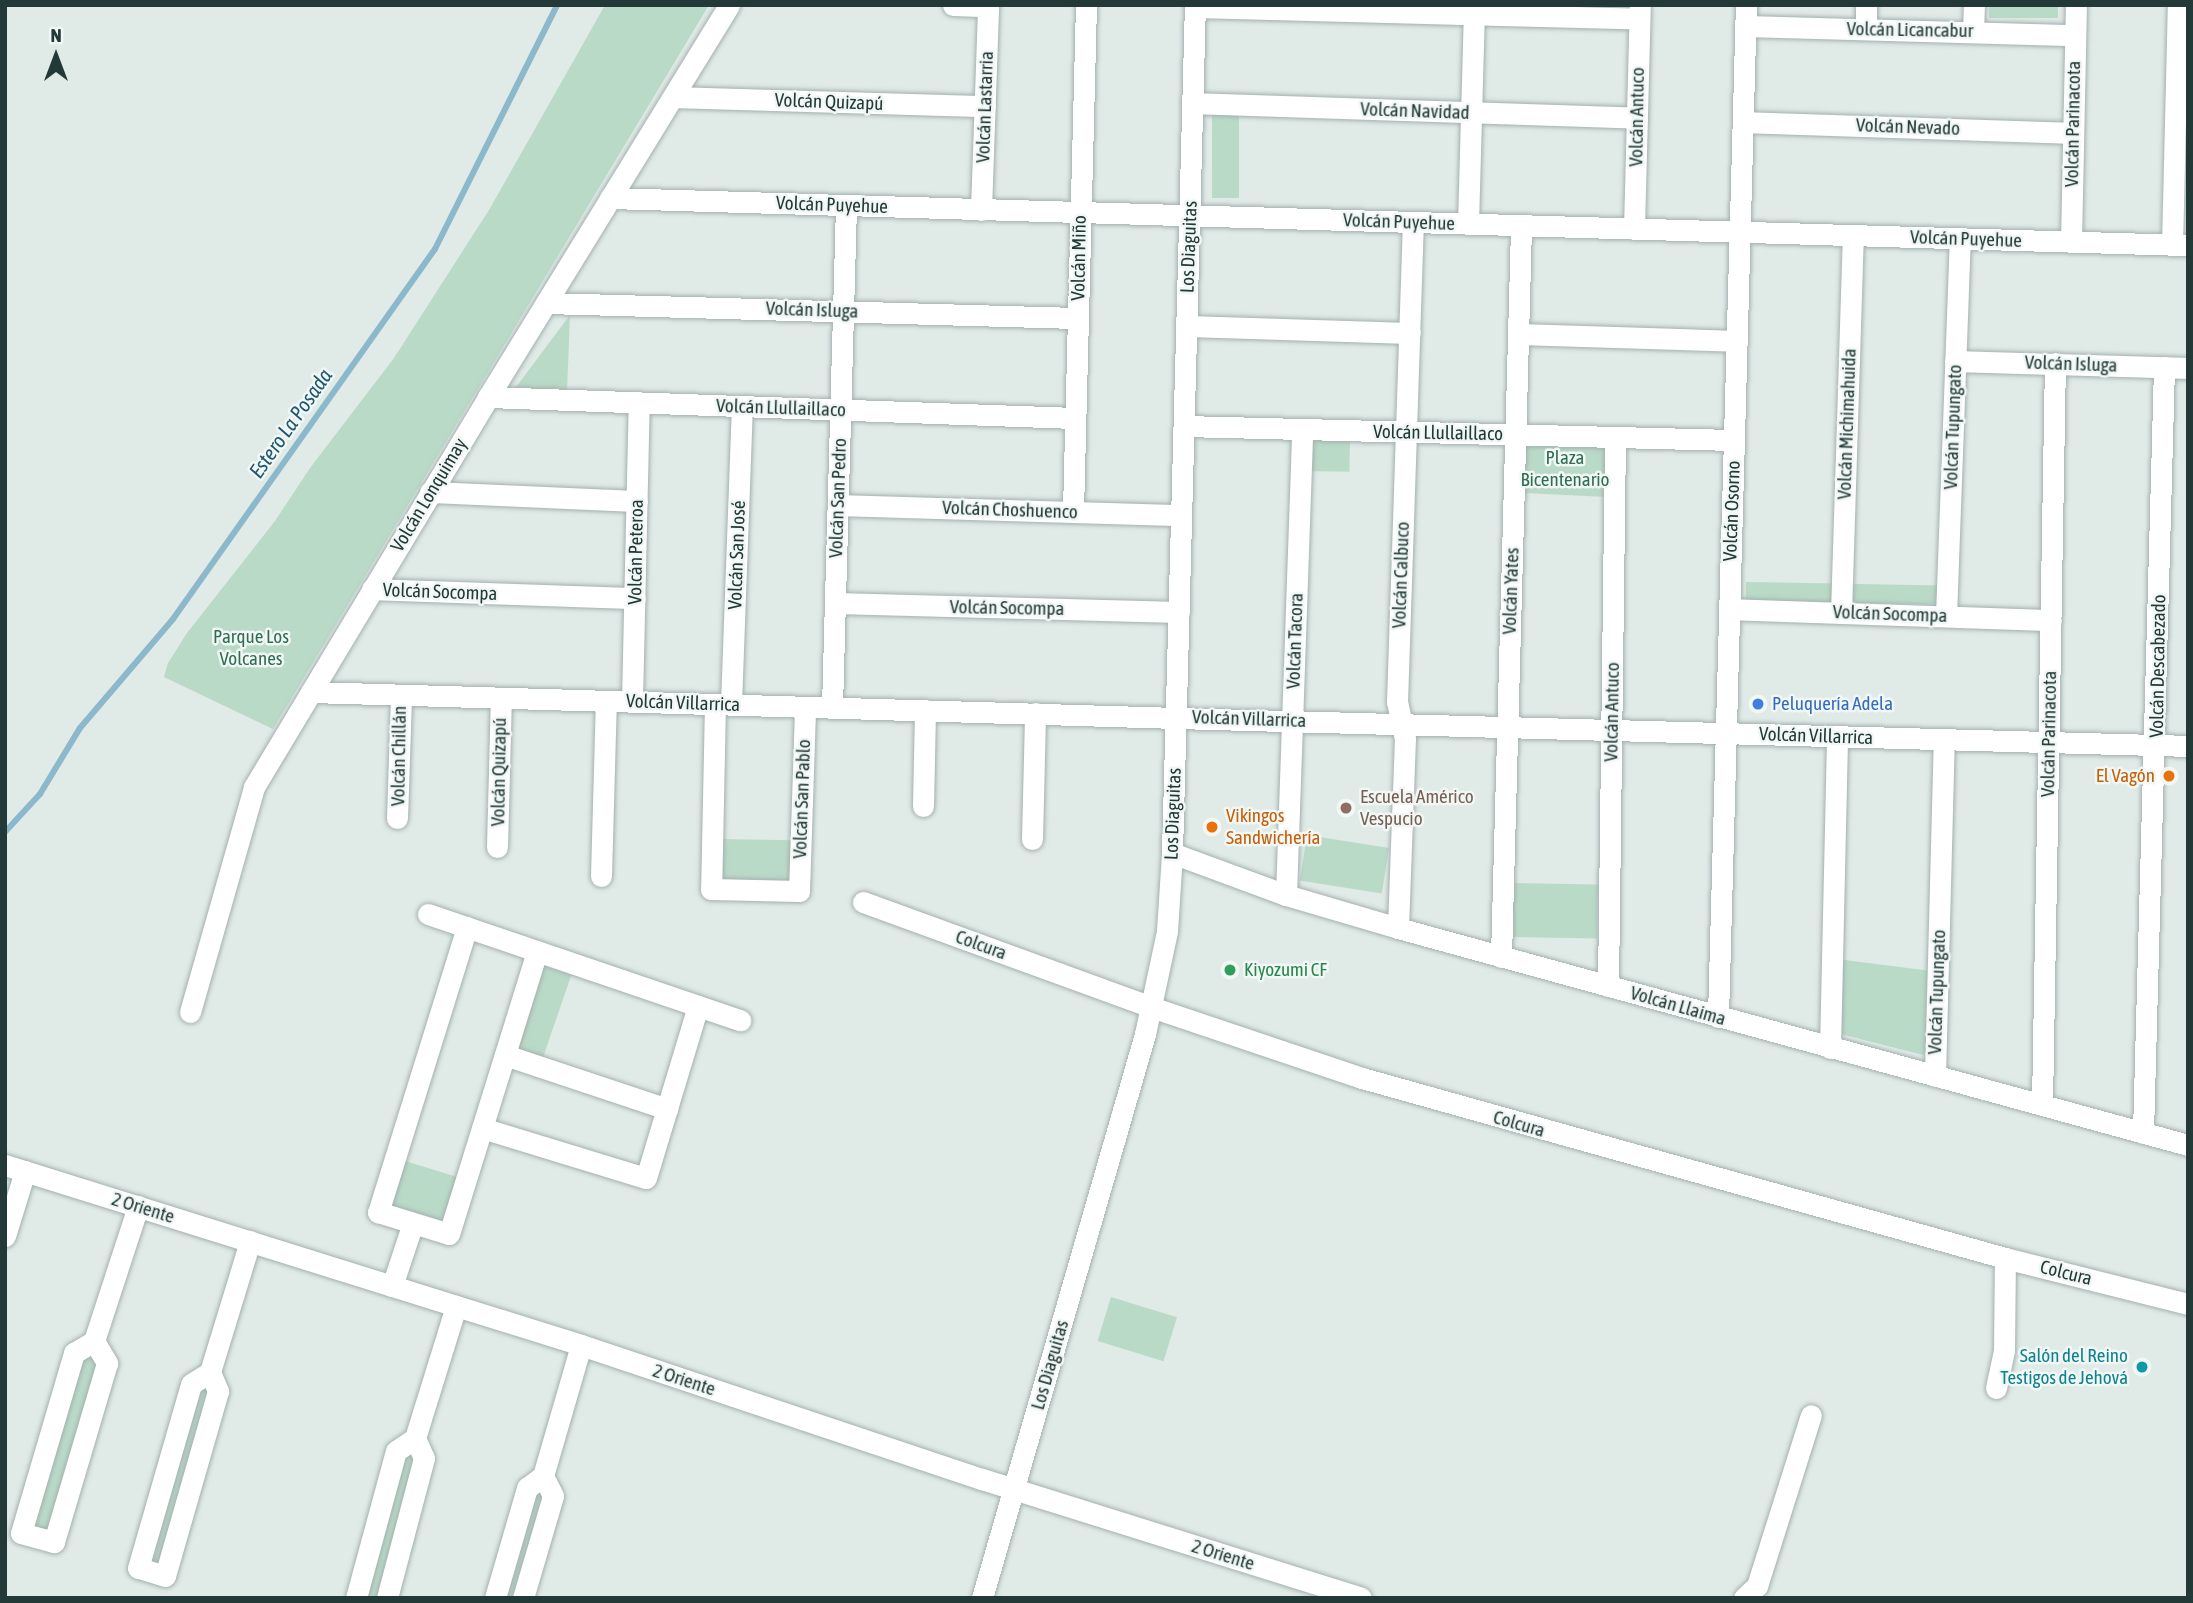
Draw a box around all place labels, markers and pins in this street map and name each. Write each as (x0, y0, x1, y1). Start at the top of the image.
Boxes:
place label: Peluquería Adela (1772, 693, 1893, 715)
marker: Peluquería Adela (1750, 696, 1766, 712)
place label: El Vagón (2096, 765, 2155, 787)
marker: El Vagón (2161, 768, 2177, 784)
place label: Escuela Américo Vespucio (1360, 786, 1474, 830)
marker: Escuela Américo Vespucio (1338, 800, 1354, 816)
place label: Vikingos Sandwichería (1226, 805, 1320, 849)
marker: Vikingos Sandwichería (1204, 819, 1220, 835)
place label: Kiyozumi CF (1244, 959, 1327, 981)
marker: Kiyozumi CF (1222, 962, 1238, 978)
place label: Salón del Reino Testigos de Jehová (2000, 1345, 2128, 1389)
marker: Salón del Reino Testigos de Jehová (2134, 1359, 2150, 1375)

